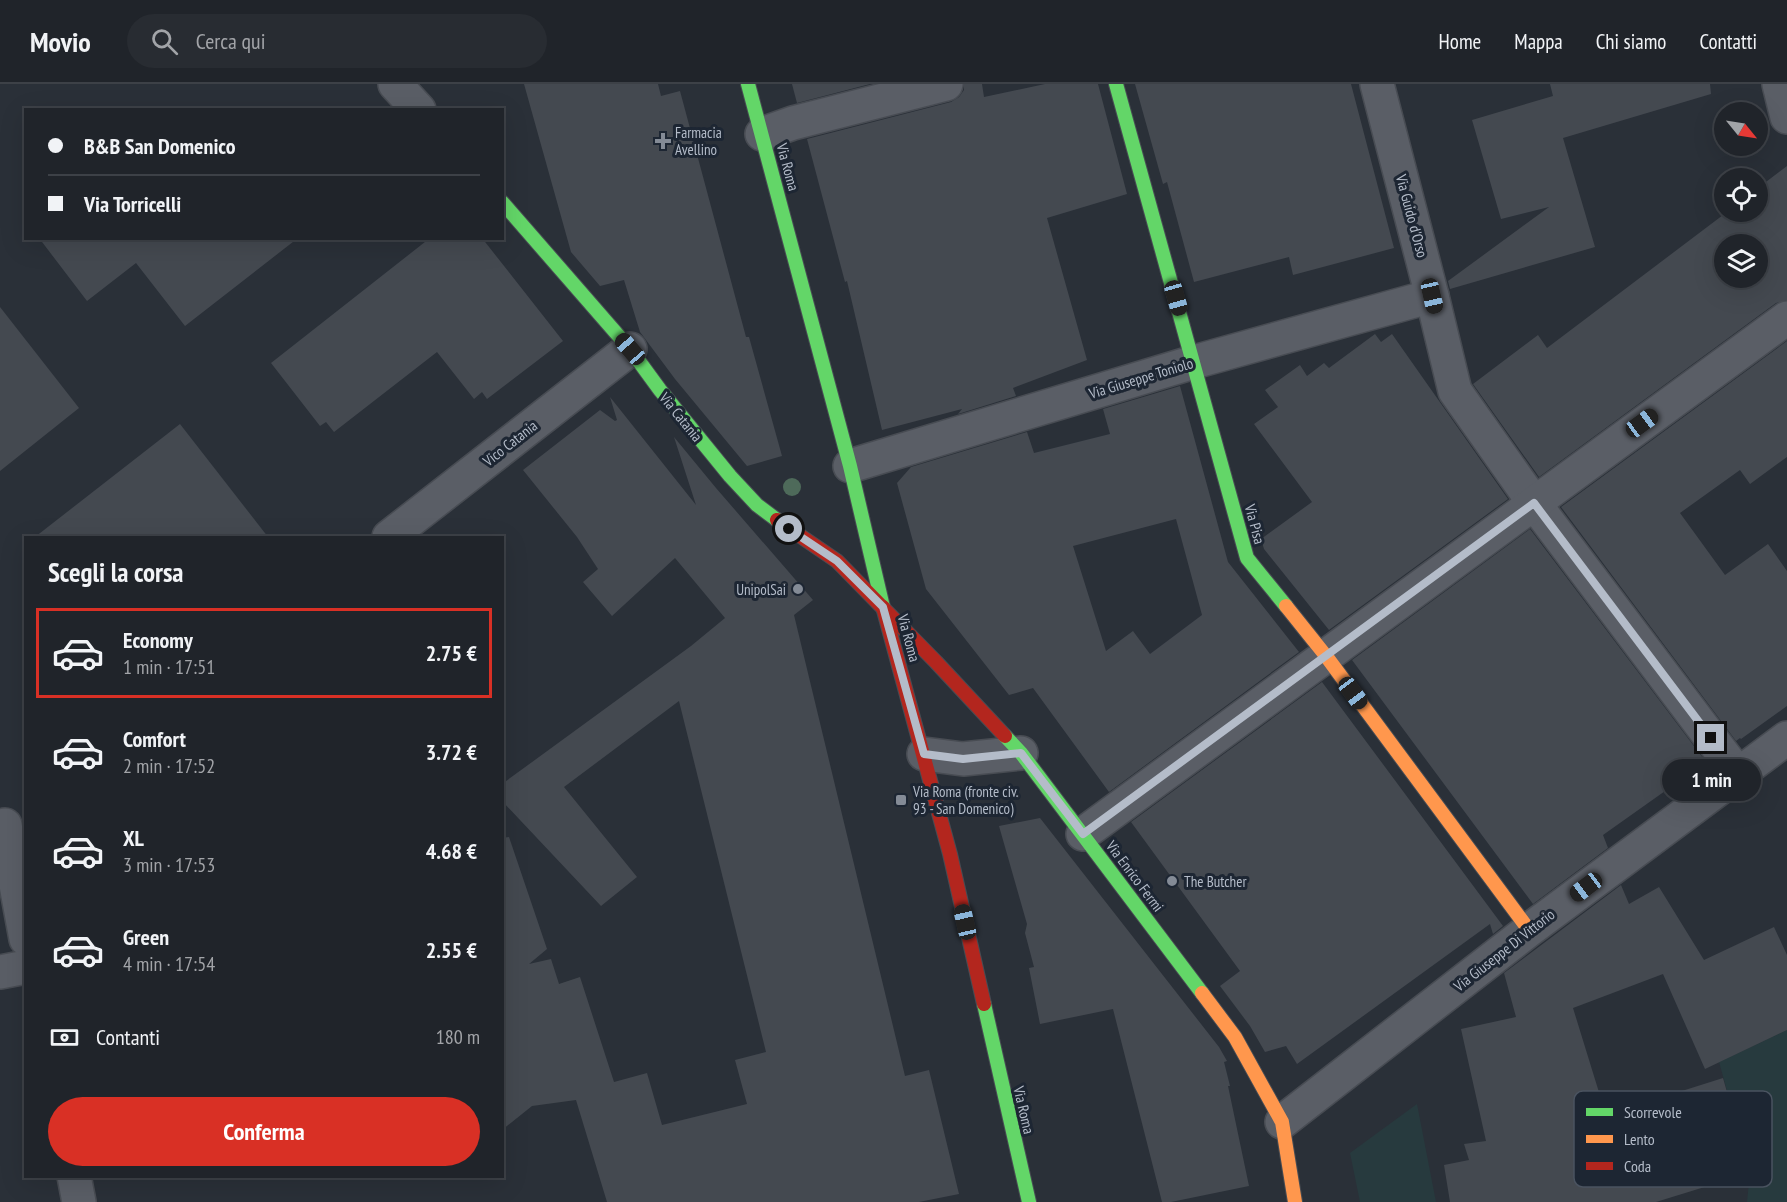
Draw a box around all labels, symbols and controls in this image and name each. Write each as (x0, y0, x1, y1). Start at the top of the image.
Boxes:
search box (127, 14, 547, 68)
text: Movio (30, 23, 91, 60)
icon: search (148, 25, 181, 58)
text: Cerca qui (196, 27, 265, 55)
text: Home (1439, 28, 1481, 55)
text: Mappa (1514, 28, 1563, 55)
text: Chi siamo (1596, 28, 1666, 55)
text: Contatti (1699, 28, 1757, 55)
north arrow (1714, 102, 1768, 156)
map controls (1714, 102, 1768, 288)
place label: Farmacia Avellino (675, 123, 722, 159)
text: B&B San Domenico (84, 132, 236, 160)
marker: Farmacia Avellino (656, 134, 670, 148)
street label: Via Roma (772, 140, 803, 193)
button: locate (1714, 168, 1768, 222)
street label: Via Guido d'Orso (1392, 171, 1432, 260)
text: Via Torricelli (84, 190, 181, 218)
button: layers (1714, 234, 1768, 288)
car (1419, 276, 1445, 316)
car (1162, 278, 1190, 318)
car (611, 330, 649, 368)
street label: Via Giuseppe Toniolo (1086, 353, 1195, 403)
street label: Via Catania (655, 388, 707, 446)
car (1622, 405, 1662, 441)
street label: Vico Catania (478, 416, 541, 471)
street label: Via Pisa (1240, 501, 1269, 546)
route start (775, 515, 802, 542)
text: Scegli la corsa (48, 555, 184, 589)
place label: UnipolSai (736, 580, 786, 599)
marker: UnipolSai (791, 582, 805, 596)
street label: Via Roma (893, 611, 924, 664)
icon: car (51, 626, 105, 680)
text: Economy (123, 626, 193, 654)
text: 2.75 € (426, 639, 477, 667)
text: 1 min · 17:51 (123, 654, 215, 680)
car (1335, 673, 1371, 713)
route end (1697, 724, 1724, 751)
icon: car (51, 725, 105, 779)
text: Comfort (123, 725, 186, 753)
text: 3.72 € (426, 738, 477, 766)
text: 2 min · 17:52 (123, 753, 215, 779)
callout: 1 min (1662, 759, 1760, 801)
text: 1 min (1691, 767, 1732, 793)
place label: Via Roma (fronte civ. 93 - San Domenico) (912, 782, 1019, 818)
marker: Via Roma (fronte civ. 93 - San Domenico) (894, 793, 908, 807)
icon: car (51, 824, 105, 878)
text: XL (123, 824, 144, 852)
street label: Via Enrico Fermi (1102, 836, 1168, 915)
text: 4.68 € (426, 837, 477, 865)
text: 3 min · 17:53 (123, 852, 215, 878)
car (1566, 869, 1606, 905)
place label: The Butcher (1184, 872, 1247, 891)
marker: The Butcher (1165, 874, 1179, 888)
car (952, 902, 978, 942)
street label: Via Giuseppe Di Vittorio (1449, 905, 1558, 996)
icon: car (51, 923, 105, 977)
text: Green (123, 923, 169, 951)
text: 2.55 € (426, 936, 477, 964)
text: 4 min · 17:54 (123, 951, 215, 977)
icon: cash (48, 1021, 81, 1054)
text: Contanti (96, 1023, 160, 1051)
text: 180 m (436, 1024, 480, 1050)
street label: Via Roma (1009, 1083, 1039, 1136)
legend (1574, 1091, 1772, 1187)
button: Conferma (48, 1097, 480, 1166)
text: Scorrevole (1624, 1102, 1682, 1122)
text: Lento (1624, 1129, 1655, 1149)
text: Coda (1624, 1156, 1651, 1176)

